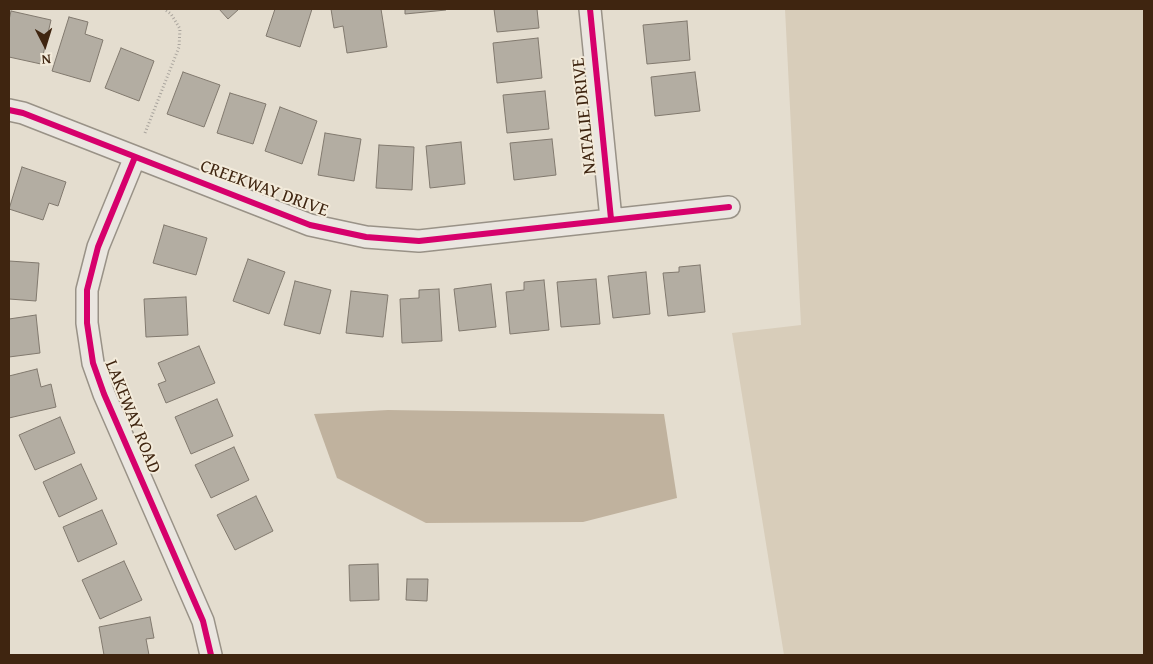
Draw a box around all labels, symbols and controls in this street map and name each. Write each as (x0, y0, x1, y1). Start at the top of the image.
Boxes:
north arrow (20, 20, 70, 70)
text: N (41, 50, 52, 70)
street label: NATALIE DRIVE (568, 57, 602, 175)
street label: CREEKWAY DRIVE (197, 156, 331, 222)
street label: LAKEWAY ROAD (99, 357, 165, 477)

